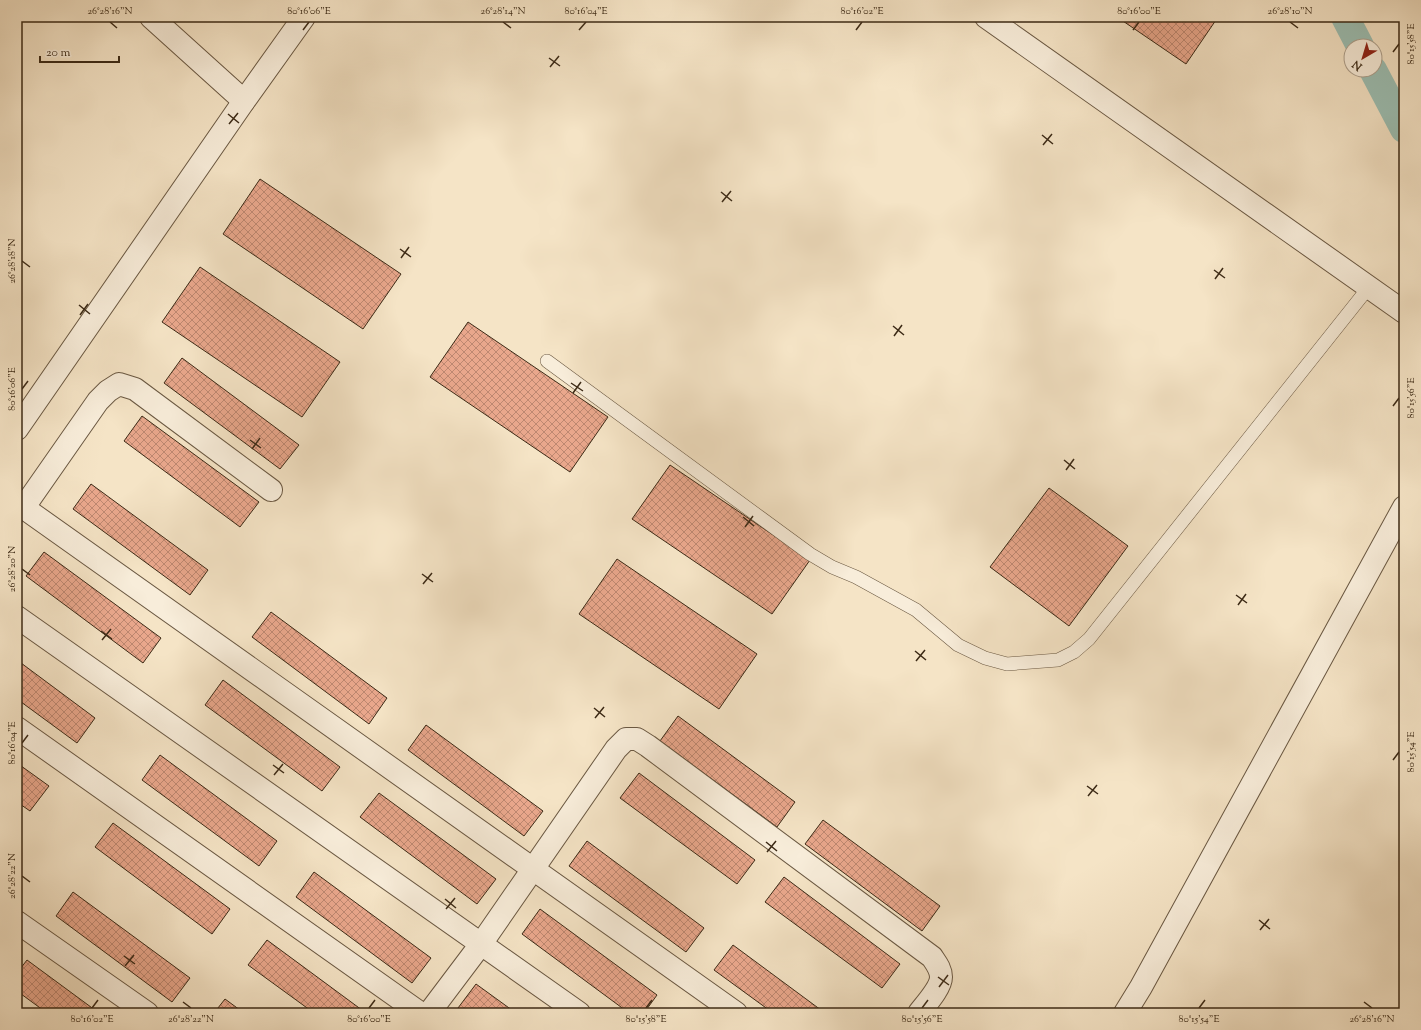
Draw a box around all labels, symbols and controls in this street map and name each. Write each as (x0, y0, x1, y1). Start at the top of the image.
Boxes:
text: 26°28'16"N (87, 4, 133, 19)
text: 80°16'06"E (287, 4, 331, 19)
text: 26°28'14"N (480, 4, 526, 19)
text: 80°16'04"E (564, 4, 608, 19)
text: 80°16'02"E (840, 4, 884, 19)
text: 80°16'00"E (1117, 4, 1161, 19)
text: 26°28'10"N (1267, 4, 1313, 19)
text: 80°15'58"E (1404, 24, 1419, 64)
scale bar (40, 38, 119, 64)
north arrow (1343, 38, 1383, 78)
text: 20 m (46, 44, 71, 62)
text: N (1349, 56, 1367, 75)
text: 26°28'18"N (5, 238, 20, 284)
text: 80°16'06"E (5, 367, 20, 411)
text: 80°15'56"E (1404, 378, 1419, 418)
text: 26°28'20"N (5, 546, 20, 592)
text: 80°16'04"E (5, 721, 20, 765)
text: 80°15'54"E (1404, 732, 1419, 772)
text: 26°28'22"N (5, 853, 20, 899)
text: 80°16'02"E (70, 1012, 114, 1027)
text: 26°28'22"N (168, 1012, 214, 1027)
text: 80°16'00"E (347, 1012, 391, 1027)
text: 80°15'58"E (626, 1012, 666, 1027)
text: 80°15'56"E (902, 1012, 942, 1027)
text: 80°15'54"E (1179, 1012, 1219, 1027)
text: 26°28'16"N (1349, 1012, 1395, 1027)

